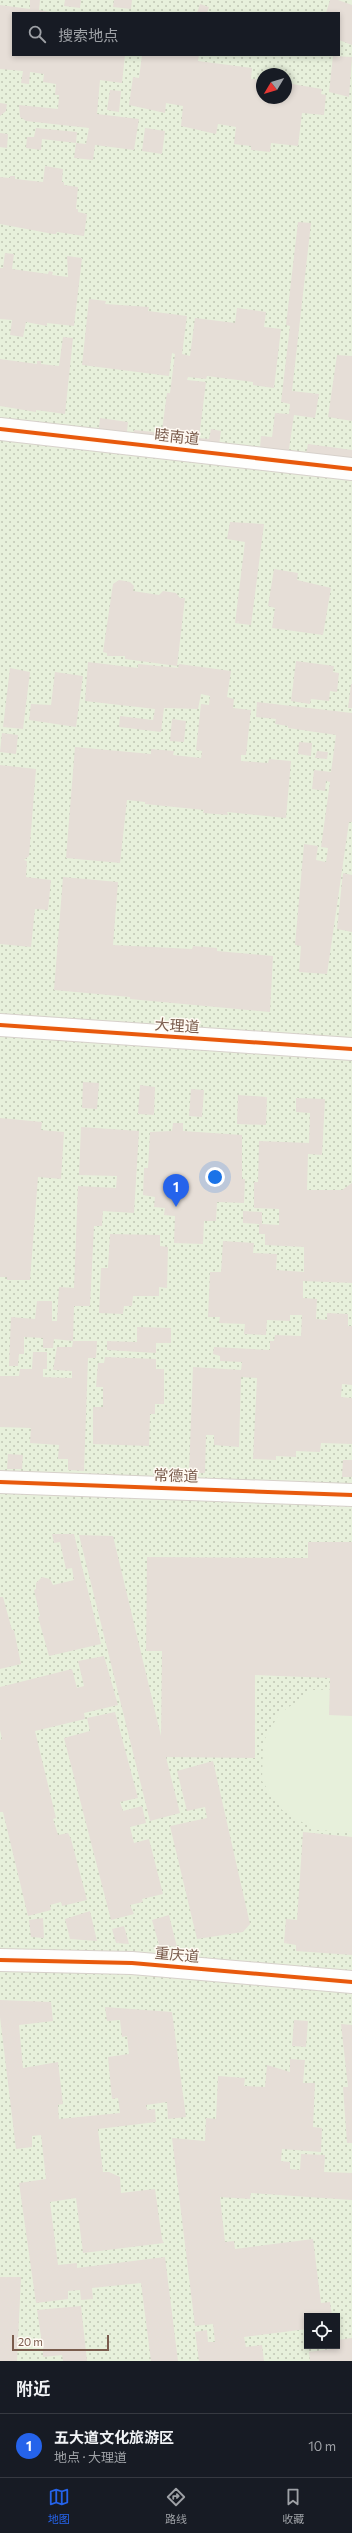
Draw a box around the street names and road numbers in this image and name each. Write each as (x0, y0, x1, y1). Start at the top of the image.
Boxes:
street label: 睦南道 (154, 425, 200, 447)
street label: 大理道 (154, 1014, 200, 1036)
street label: 常德道 (153, 1465, 199, 1485)
street label: 重庆道 (154, 1943, 200, 1965)

